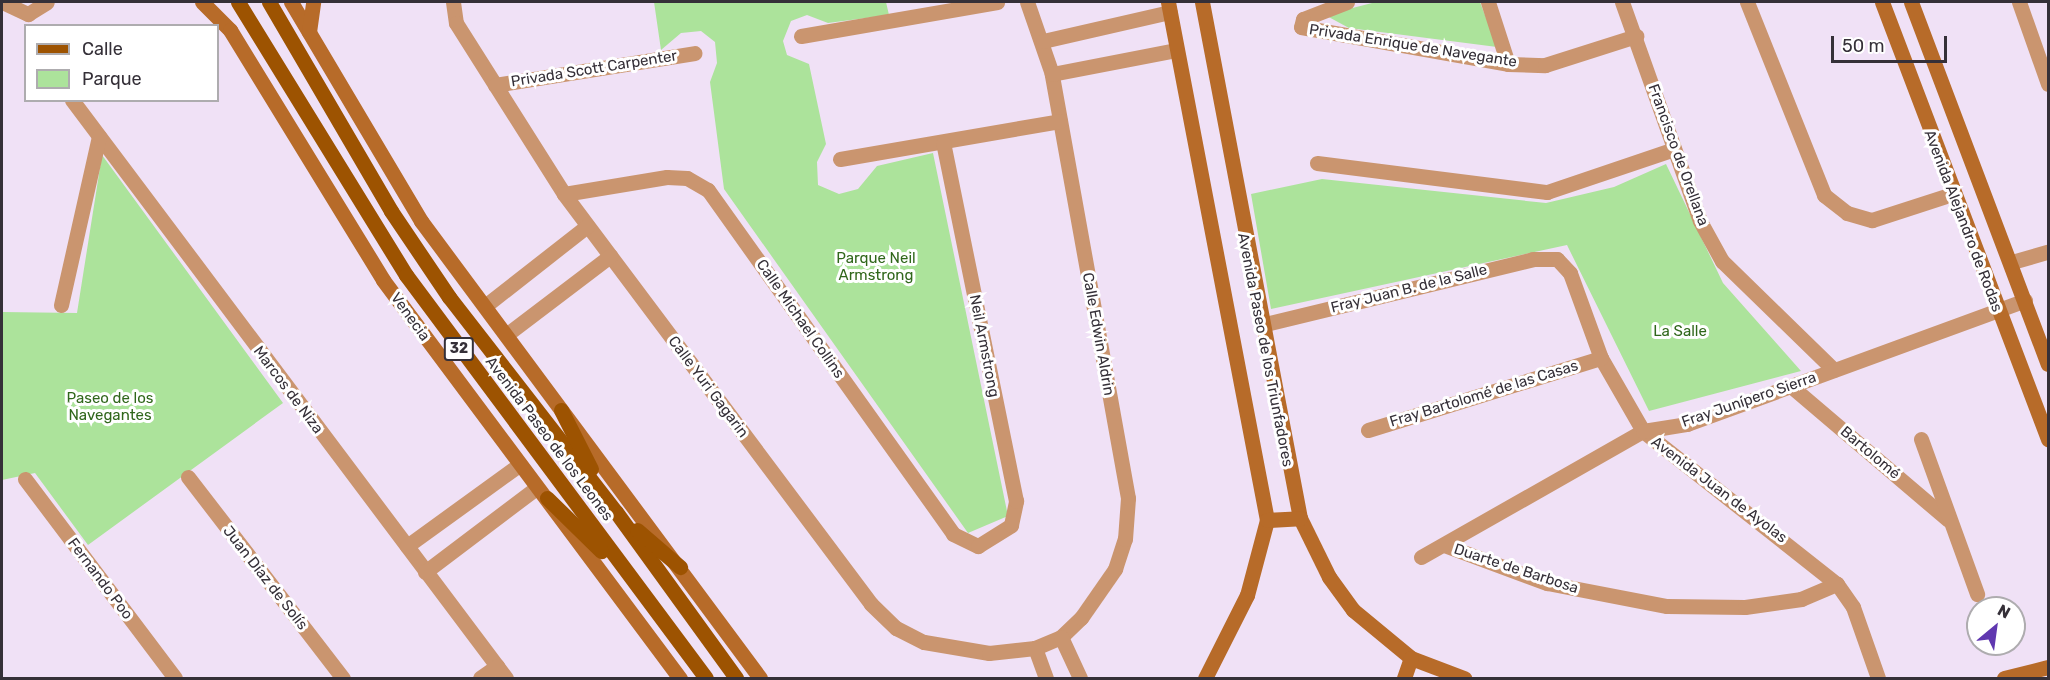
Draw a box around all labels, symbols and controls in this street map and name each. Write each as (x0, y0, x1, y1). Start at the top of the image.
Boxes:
street label: Privada Enrique de Navegante (1308, 21, 1518, 71)
legend (24, 24, 219, 102)
scale bar (1834, 24, 1950, 62)
text: 50 m (1842, 35, 1885, 57)
text: Calle (82, 38, 123, 60)
street label: Privada Scott Carpenter (510, 47, 678, 91)
text: Parque (82, 68, 142, 90)
street label: Francisco de Orellana (1644, 82, 1712, 228)
street label: Avenida Alejandro de Rodas (1920, 127, 2006, 315)
street label: Avenida Paseo de los Triunfadores (1233, 231, 1297, 469)
park label: Parque Neil Armstrong (836, 249, 916, 284)
street label: Calle Michael Collins (752, 256, 848, 382)
street label: Fray Juan B. de la Salle (1329, 261, 1489, 317)
street label: Calle Edwin Aldrin (1078, 271, 1118, 397)
street label: Venecia (387, 289, 433, 345)
street label: Neil Armstrong (965, 293, 1003, 399)
park label: La Salle (1653, 323, 1707, 341)
street label: Calle Yuri Gagarin (664, 333, 752, 441)
road number: 32 (442, 338, 476, 360)
street label: Marcos de Niza (249, 343, 327, 437)
street label: Avenida Paseo de los Leones (481, 353, 617, 525)
street label: Fray Bartolomé de las Casas (1387, 357, 1581, 431)
street label: Fray Junípero Sierra (1679, 368, 1819, 432)
park label: Paseo de los Navegantes (66, 389, 154, 424)
street label: Bartolomé (1836, 423, 1904, 483)
street label: Avenida Juan de Ayolas (1647, 433, 1791, 547)
street label: Juan Díaz de Solís (219, 522, 311, 634)
street label: Fernando Poo (64, 535, 136, 623)
street label: Duarte de Barbosa (1452, 540, 1580, 598)
north arrow (1966, 596, 2026, 656)
text: N (1994, 600, 2014, 623)

